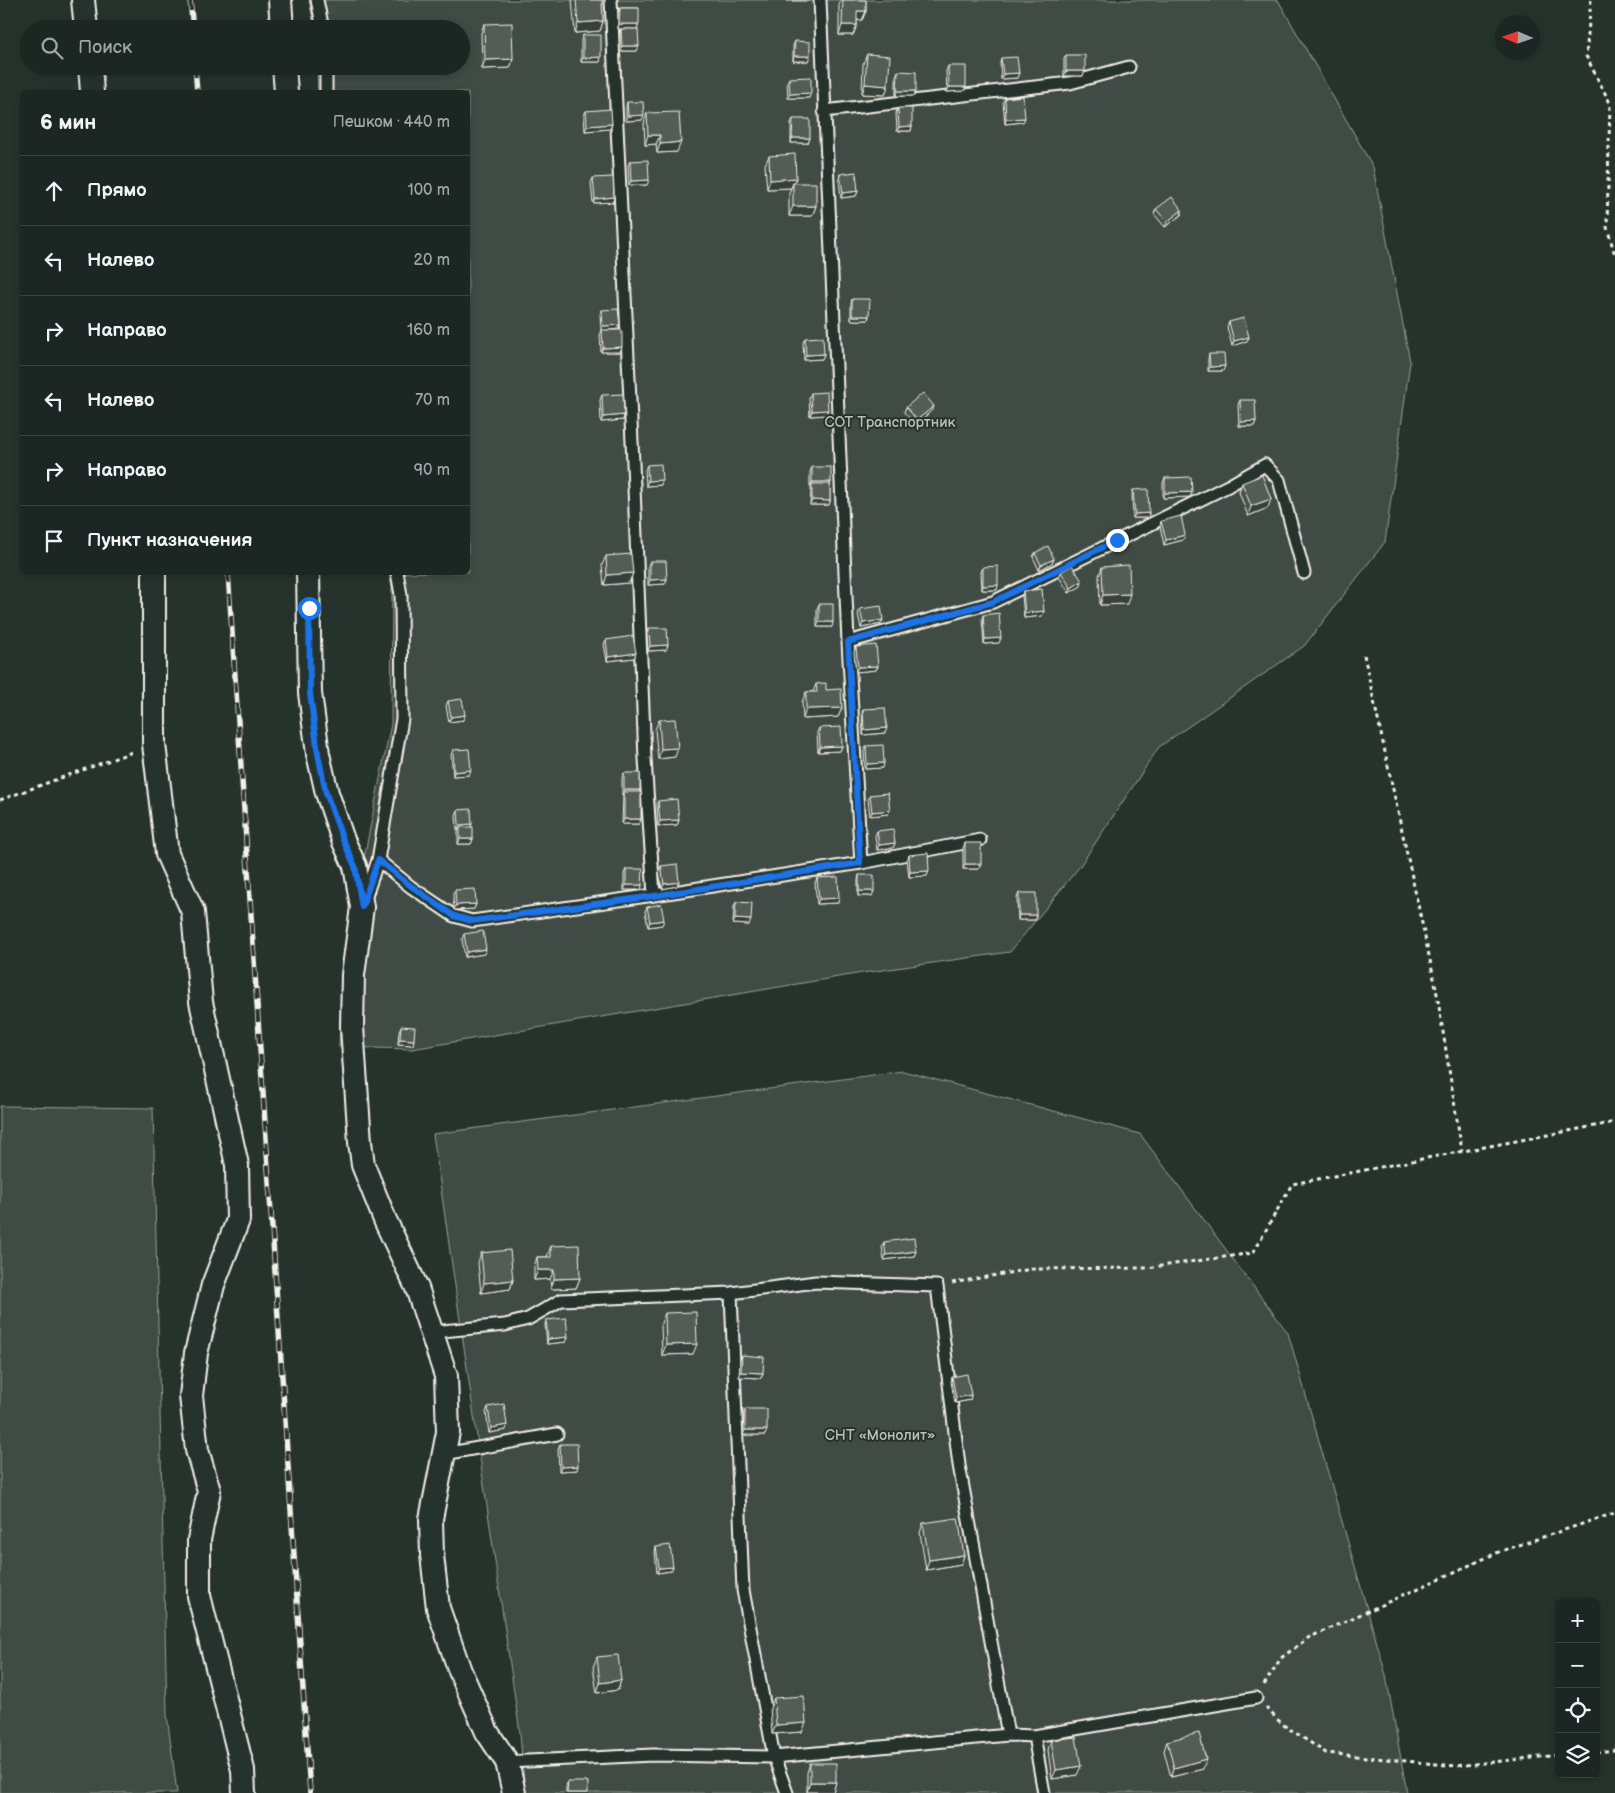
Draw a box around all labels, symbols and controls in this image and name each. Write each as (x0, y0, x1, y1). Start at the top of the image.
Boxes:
north arrow (1495, 15, 1540, 60)
search box (20, 20, 470, 75)
icon: search (38, 34, 66, 62)
text: Поиск (78, 36, 132, 59)
text: 6 мин (40, 110, 96, 135)
text: Пешком · 440 m (333, 113, 450, 132)
icon: ahead (40, 177, 68, 205)
text: Прямо (87, 179, 147, 202)
text: 100 m (407, 181, 450, 200)
icon: left (40, 247, 68, 275)
text: Налево (87, 249, 154, 272)
text: 20 m (414, 251, 450, 270)
icon: right (40, 317, 68, 345)
text: Направо (87, 319, 167, 342)
text: 160 m (407, 321, 450, 340)
icon: left (40, 387, 68, 415)
text: Налево (87, 389, 154, 412)
text: 70 m (415, 391, 450, 410)
park label: СОТ Транспортник (824, 413, 956, 432)
icon: right (40, 457, 68, 485)
text: Направо (87, 459, 167, 482)
text: 90 m (414, 461, 450, 480)
icon: arrive (40, 527, 68, 555)
text: Пункт назначения (87, 529, 252, 552)
route end (1106, 529, 1129, 552)
route start (298, 597, 321, 620)
park label: СНТ «Монолит» (825, 1426, 935, 1445)
map controls (1555, 1598, 1600, 1778)
button: + (1555, 1598, 1600, 1643)
button: − (1555, 1643, 1600, 1688)
button: locate (1555, 1688, 1600, 1733)
button: layers (1555, 1733, 1600, 1778)

